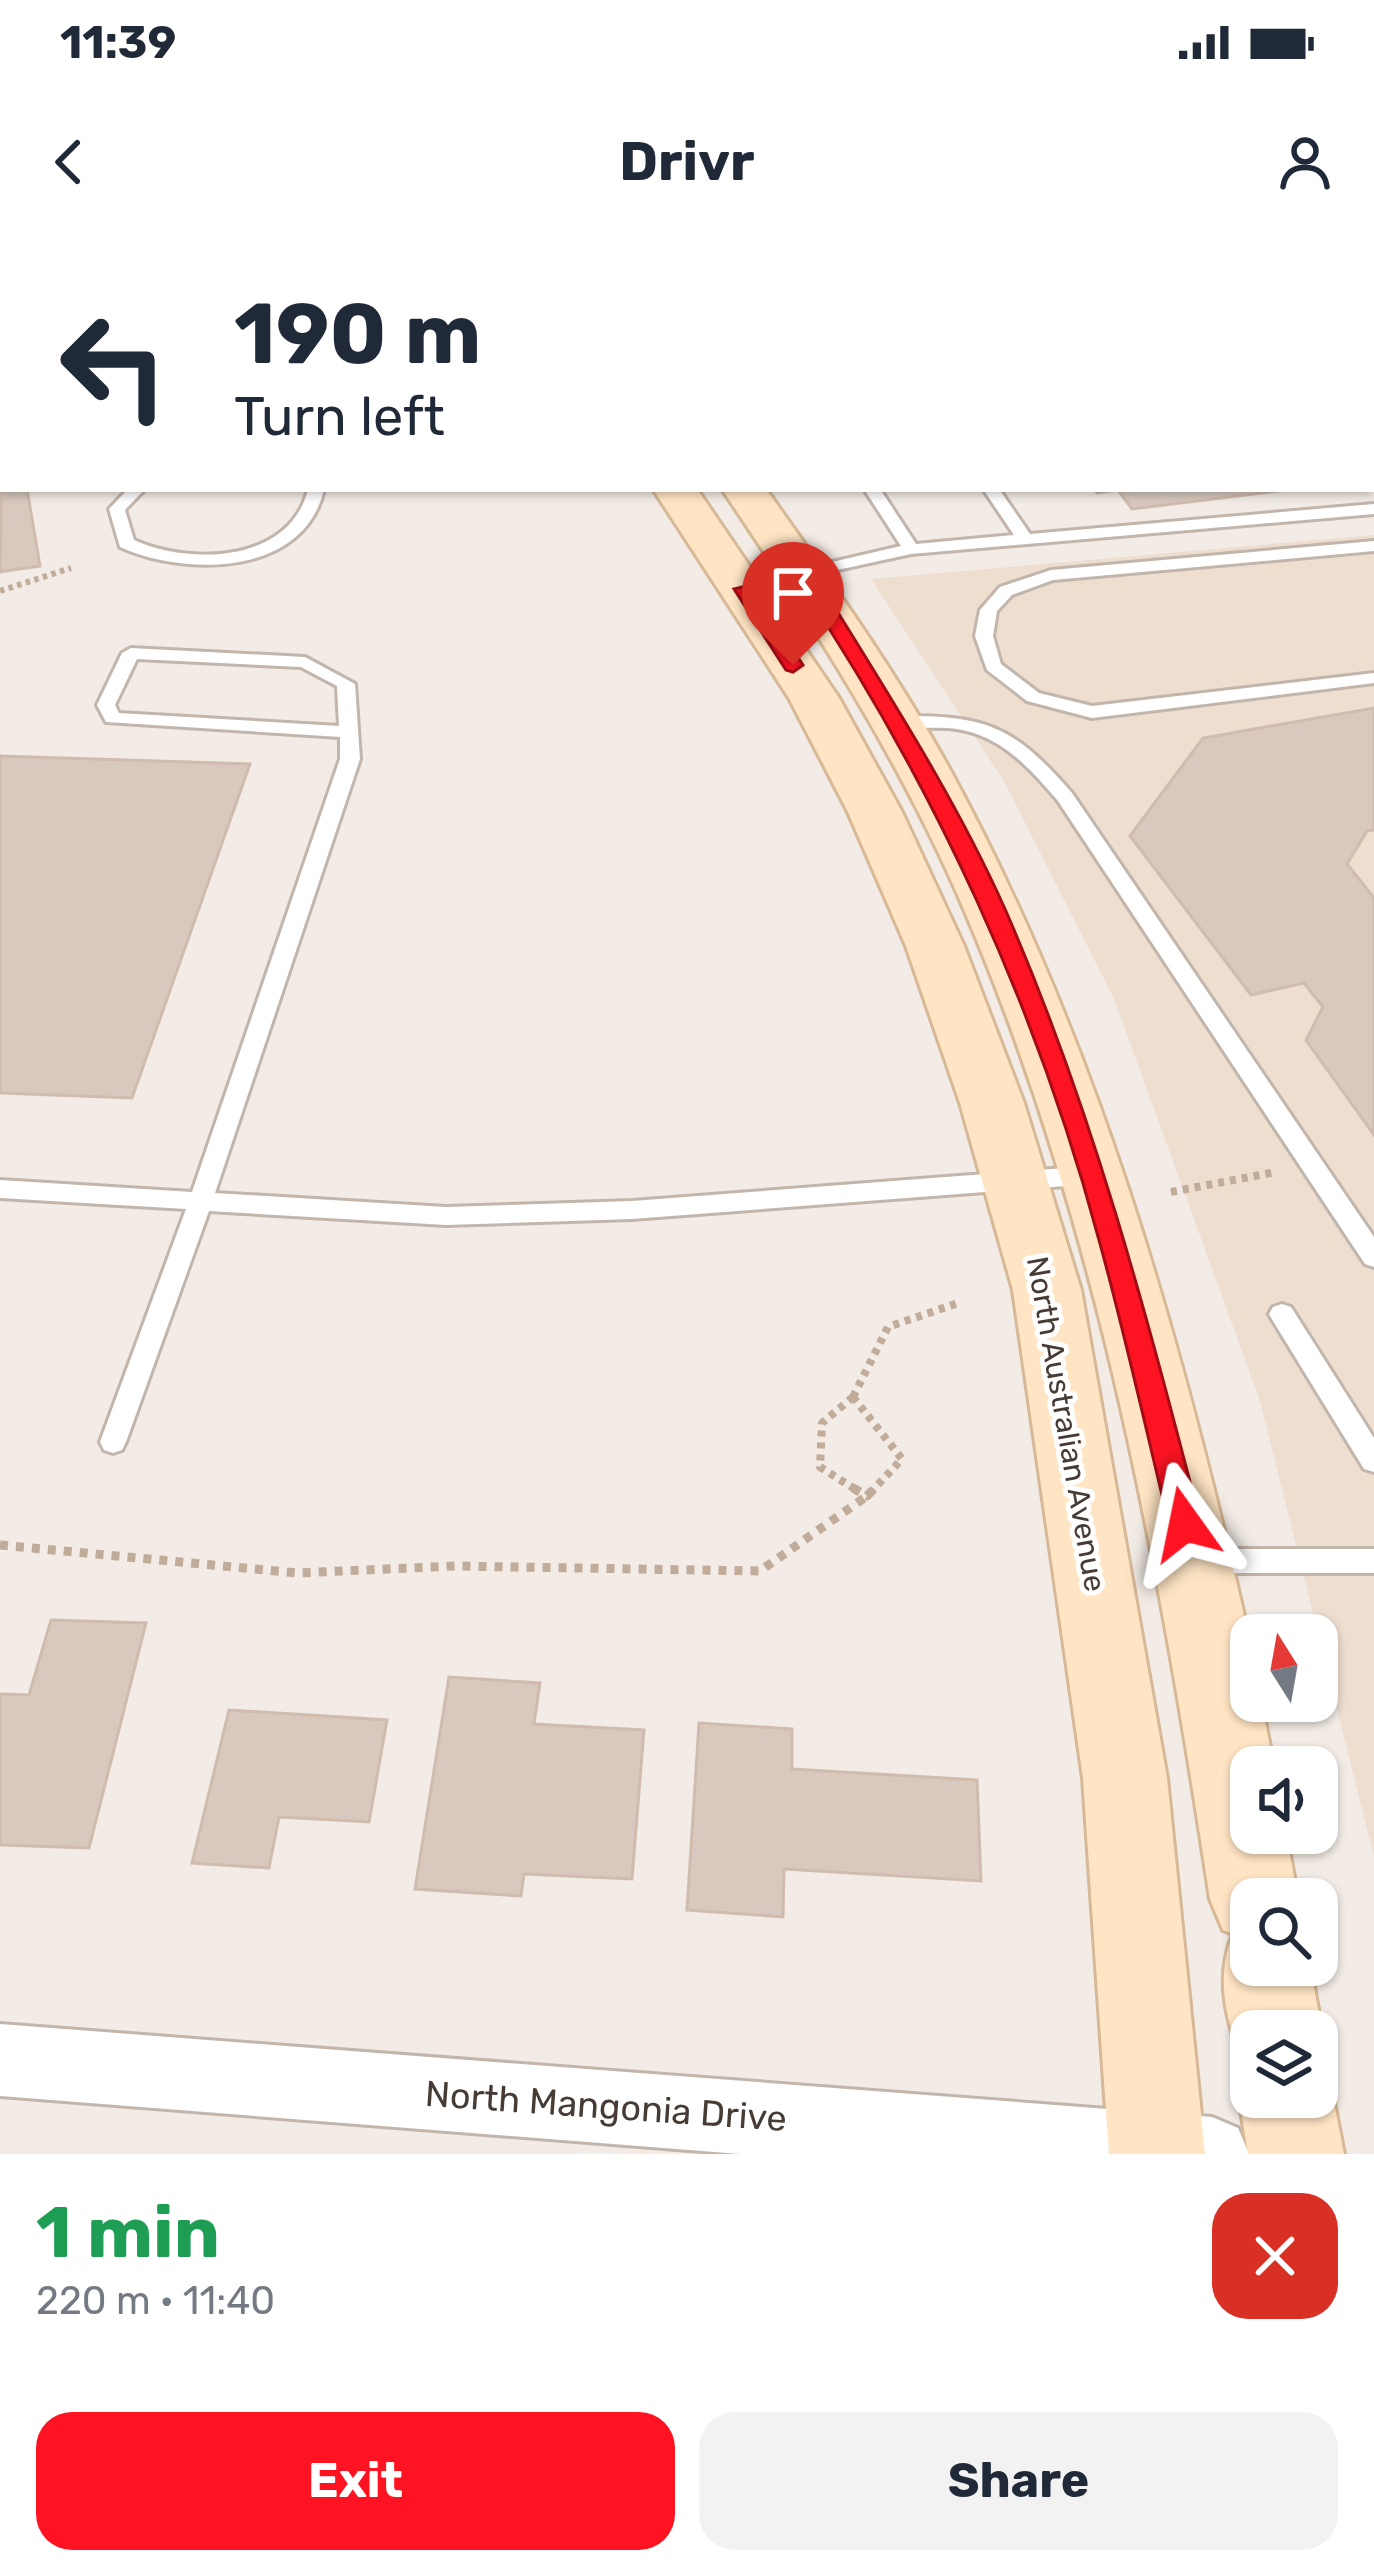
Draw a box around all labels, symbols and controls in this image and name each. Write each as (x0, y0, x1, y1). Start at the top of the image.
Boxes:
text: 11:39 (60, 16, 176, 69)
icon: back (36, 129, 102, 195)
icon: person (1272, 129, 1338, 195)
text: Drivr (619, 130, 755, 194)
text: 190 m (234, 284, 482, 384)
icon: left (36, 288, 192, 444)
text: Turn left (234, 385, 445, 449)
pin (742, 542, 844, 665)
icon: arrive (760, 560, 826, 626)
street label: North Australian Avenue (1019, 1254, 1113, 1594)
position arrow (1122, 1461, 1248, 1587)
north arrow (1230, 1614, 1338, 1722)
map controls (1230, 1614, 1338, 2118)
button: sound (1230, 1746, 1338, 1854)
button: search (1230, 1878, 1338, 1986)
button: layers (1230, 2010, 1338, 2118)
street label: North Mangonia Drive (424, 2072, 788, 2140)
text: 1 min (36, 2190, 220, 2275)
button: close (1212, 2193, 1338, 2319)
text: 220 m · 11:40 (36, 2278, 275, 2324)
button: Exit (36, 2412, 675, 2550)
button: Share (699, 2412, 1338, 2550)

